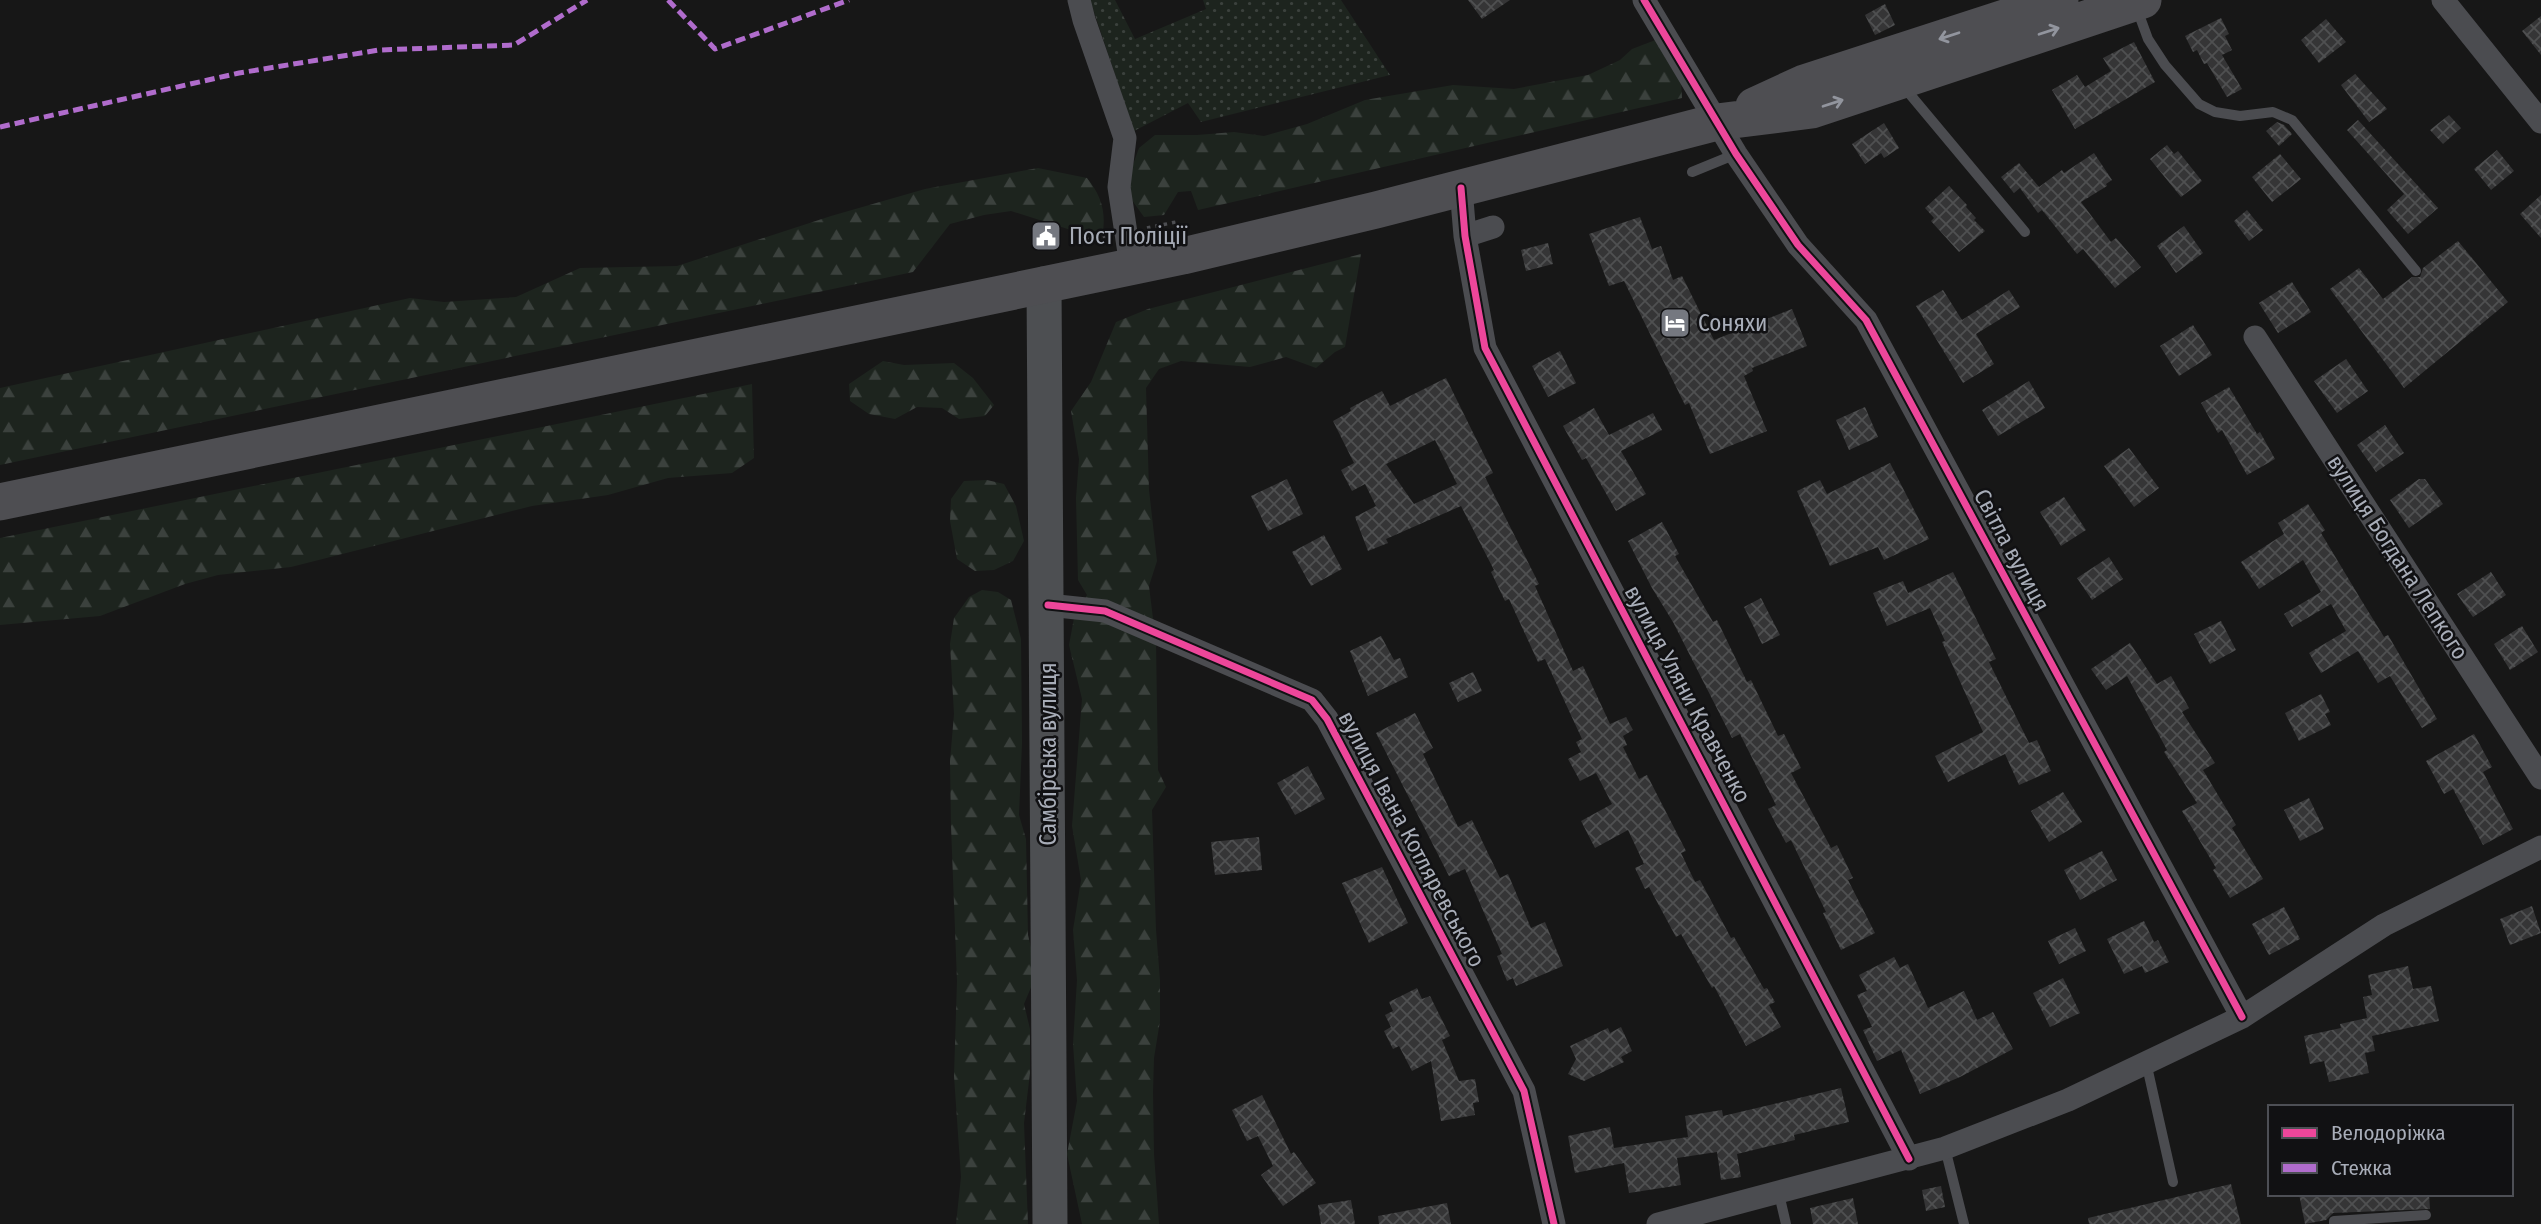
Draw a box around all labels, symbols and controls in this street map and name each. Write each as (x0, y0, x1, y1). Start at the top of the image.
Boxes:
one-way arrow (2037, 24, 2059, 37)
one-way arrow (1938, 31, 1960, 43)
one-way arrow (1821, 96, 1843, 108)
public building icon: Пост Поліції (1029, 219, 1063, 253)
place label: Пост Поліції (1069, 222, 1188, 250)
hotel icon: Соняхи (1658, 306, 1692, 340)
place label: Соняхи (1698, 309, 1767, 337)
street label: вулиця Богдана Лепкого (2321, 449, 2475, 665)
street label: Світла вулиця (1968, 484, 2056, 616)
street label: вулиця Уляни Кравченко (1619, 581, 1757, 807)
street label: Самбірська вулиця (1034, 662, 1062, 846)
street label: вулиця Івана Котляревського (1333, 706, 1491, 972)
legend (2268, 1105, 2513, 1196)
text: Велодоріжка (2331, 1120, 2446, 1146)
text: Стежка (2331, 1155, 2392, 1181)

